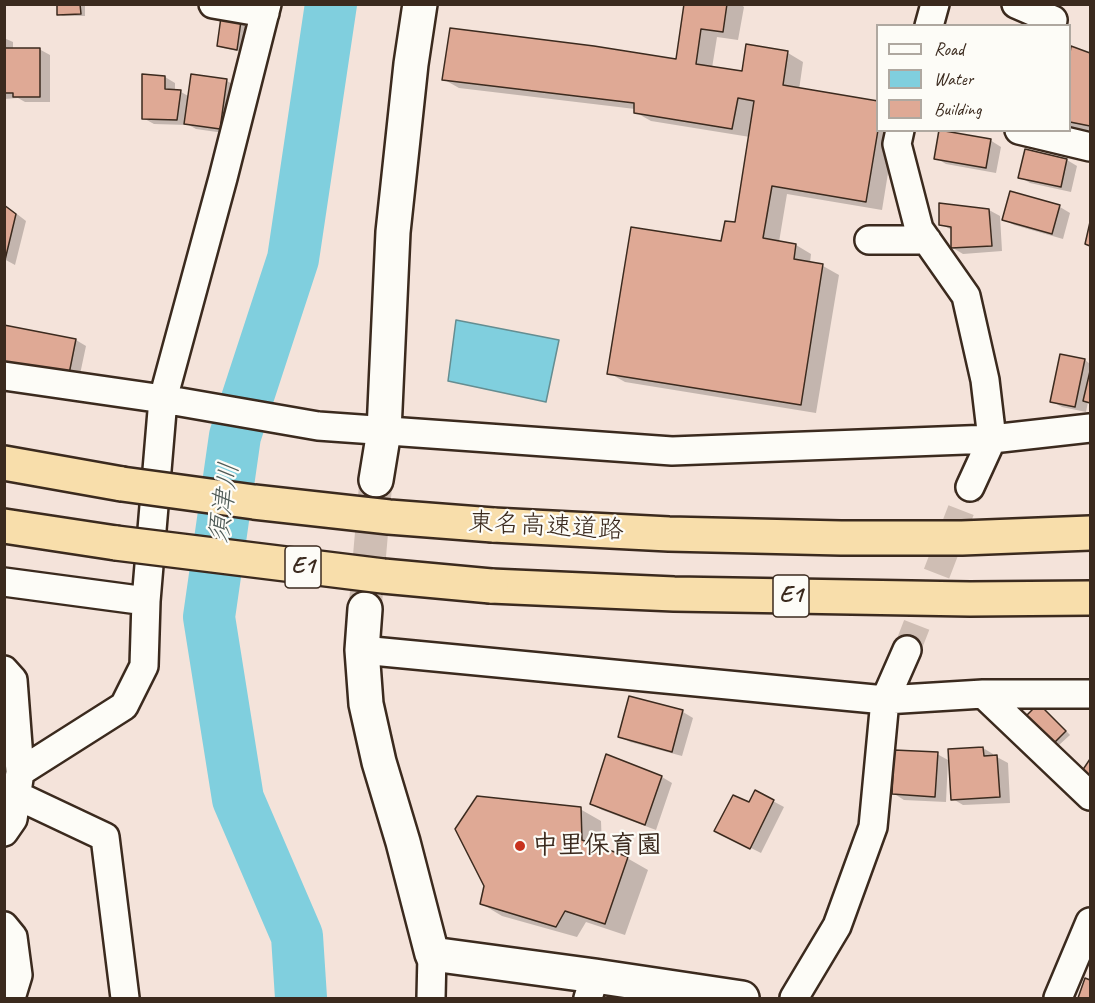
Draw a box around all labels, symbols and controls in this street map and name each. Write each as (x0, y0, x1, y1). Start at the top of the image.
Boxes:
legend (876, 24, 1071, 132)
text: Road (934, 38, 964, 60)
text: Water (934, 68, 973, 90)
text: Building (934, 98, 981, 120)
water label: 須津川 (203, 461, 247, 545)
street label: 東名高速道路 (467, 507, 625, 547)
road number: E1 (285, 546, 321, 588)
road number: E1 (773, 575, 809, 617)
place label: 中里保育園 (532, 830, 662, 862)
marker: 中里保育園 (513, 839, 527, 853)

